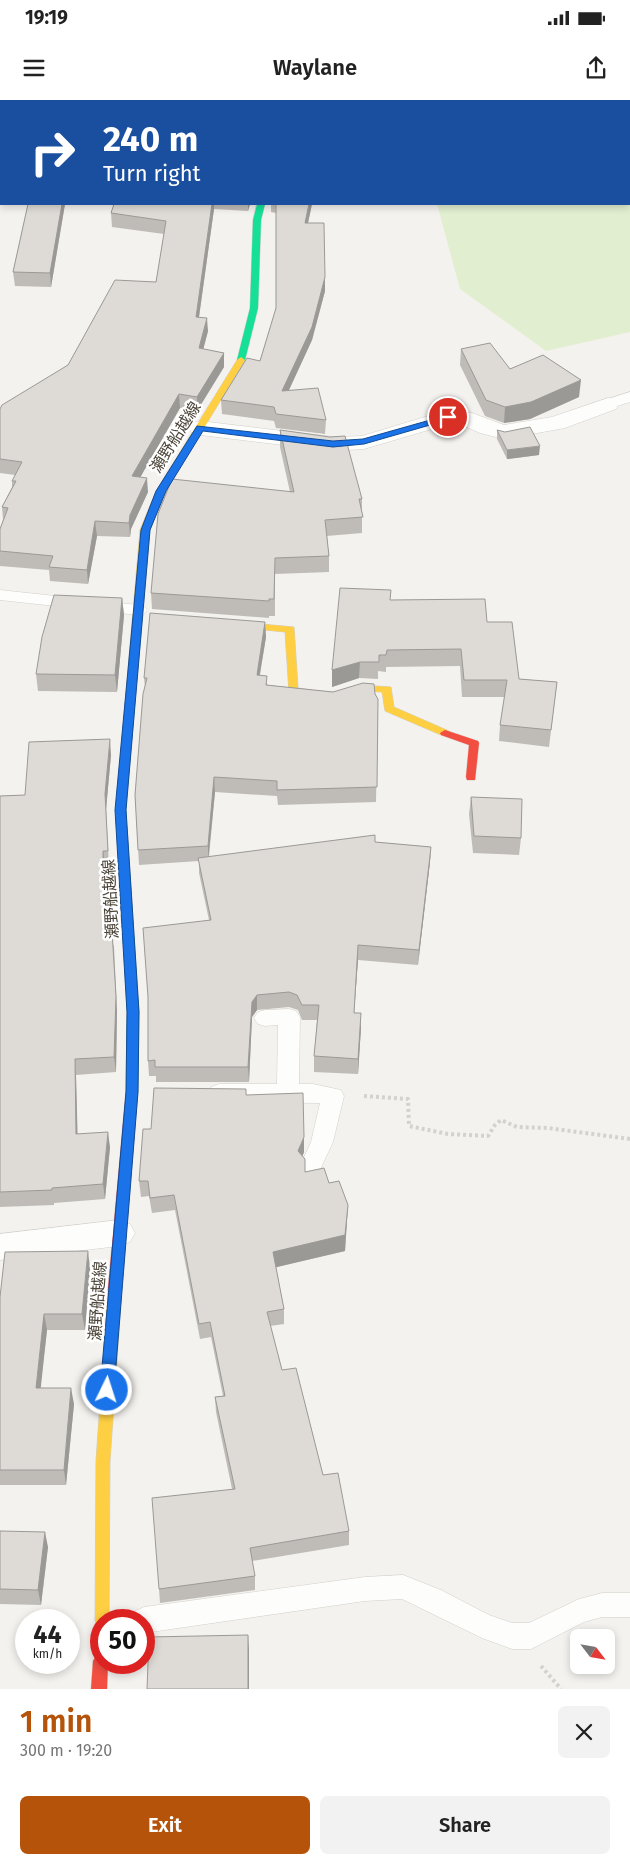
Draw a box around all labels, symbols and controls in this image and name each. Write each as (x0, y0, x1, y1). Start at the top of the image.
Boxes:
text: 19:19 (25, 6, 68, 29)
icon: menu (20, 54, 48, 82)
text: Waylane (273, 54, 357, 81)
icon: share (582, 54, 610, 82)
text: 240 m (103, 118, 198, 160)
icon: right (20, 120, 85, 185)
text: Turn right (103, 160, 200, 187)
pin (427, 396, 469, 438)
street label: 瀬野船越線 (146, 398, 205, 476)
icon: arrive (434, 403, 462, 431)
street label: 瀬野船越線 (99, 859, 122, 939)
street label: 瀬野船越線 (85, 1260, 110, 1342)
position arrow (80, 1363, 132, 1415)
speed limit sign: 50 (90, 1609, 155, 1674)
text: 44 (33, 1620, 62, 1650)
north arrow (570, 1629, 615, 1674)
map controls (570, 1629, 615, 1674)
text: km/h (33, 1647, 62, 1661)
text: 1 min (20, 1704, 92, 1740)
button: close (558, 1706, 610, 1758)
text: 300 m · 19:20 (20, 1741, 112, 1760)
button: Exit (20, 1796, 310, 1854)
button: Share (320, 1796, 610, 1854)

